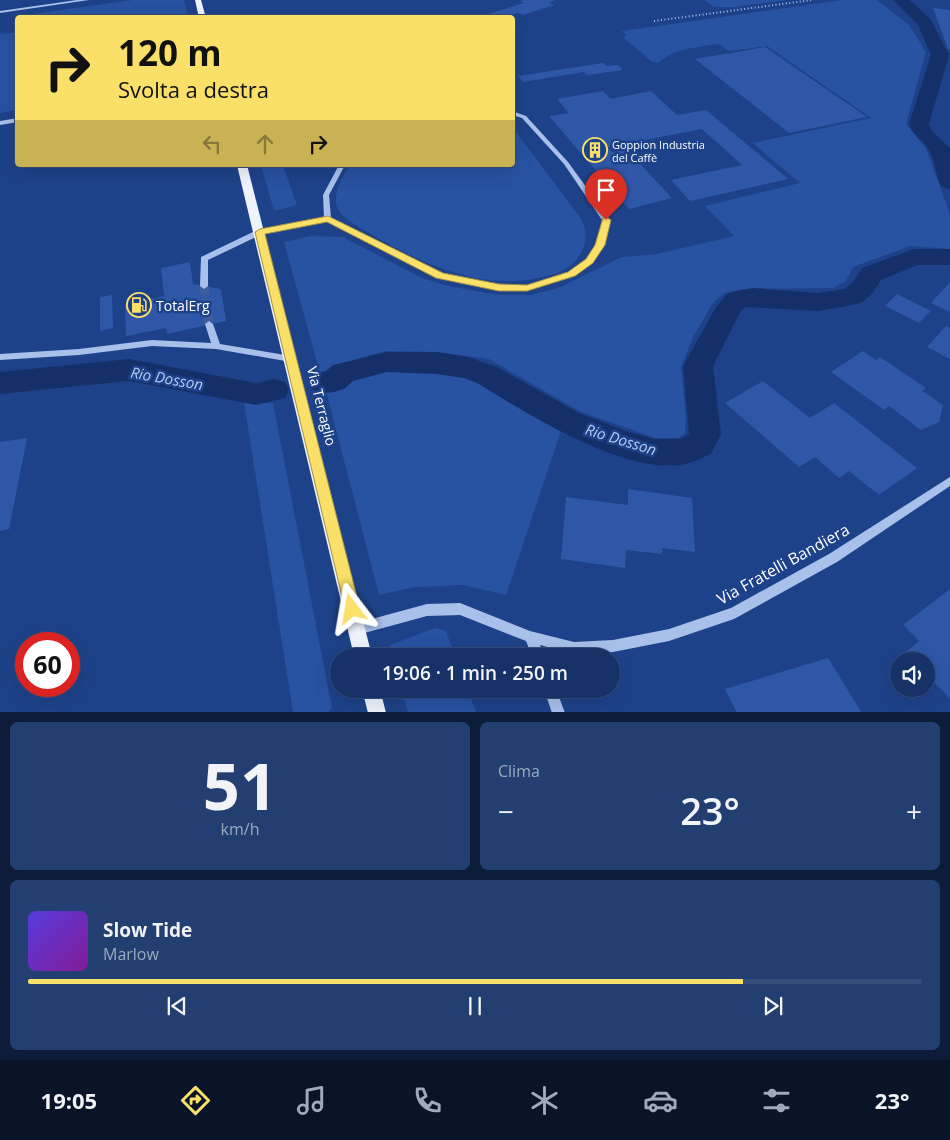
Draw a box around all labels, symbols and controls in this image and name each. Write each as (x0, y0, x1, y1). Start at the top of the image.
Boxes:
text: 120 m (118, 29, 222, 76)
icon: right (35, 35, 100, 100)
text: Svolta a destra (118, 74, 269, 104)
icon: left (198, 130, 226, 158)
icon: ahead (251, 130, 279, 158)
icon: right (304, 130, 332, 158)
building icon: Goppion Industria del Caffè (582, 137, 608, 163)
place label: Goppion Industria del Caffè (612, 137, 705, 165)
pin (585, 169, 627, 220)
icon: arrive (592, 176, 620, 204)
fuel station icon: TotalErg (126, 292, 152, 318)
place label: TotalErg (156, 296, 210, 315)
water label: Rio Dosson (129, 362, 205, 394)
street label: Via Terraglio (303, 364, 341, 448)
water label: Rio Dosson (583, 419, 659, 459)
street label: Via Fratelli Bandiera (713, 518, 853, 610)
position arrow (325, 582, 377, 634)
speed limit sign: 60 (15, 632, 80, 697)
map controls (890, 652, 935, 697)
button: sound (890, 652, 935, 697)
text: 19:06 · 1 min · 250 m (382, 660, 568, 686)
text: 51 (203, 741, 277, 829)
text: Clima (498, 760, 540, 782)
text: 23° (680, 784, 740, 836)
text: − (498, 792, 514, 830)
text: + (906, 792, 922, 830)
text: km/h (221, 818, 259, 840)
text: Slow Tide (103, 917, 192, 943)
text: Marlow (103, 943, 159, 965)
icon: previous (163, 992, 191, 1020)
icon: pause (461, 992, 489, 1020)
icon: next (759, 992, 787, 1020)
icon: directions (178, 1083, 213, 1118)
icon: music (294, 1083, 329, 1118)
icon: phone (410, 1083, 445, 1118)
icon: climate (527, 1083, 562, 1118)
icon: car (643, 1083, 678, 1118)
icon: filters (759, 1083, 794, 1118)
text: 19:05 (41, 1085, 97, 1115)
text: 23° (875, 1085, 909, 1115)

